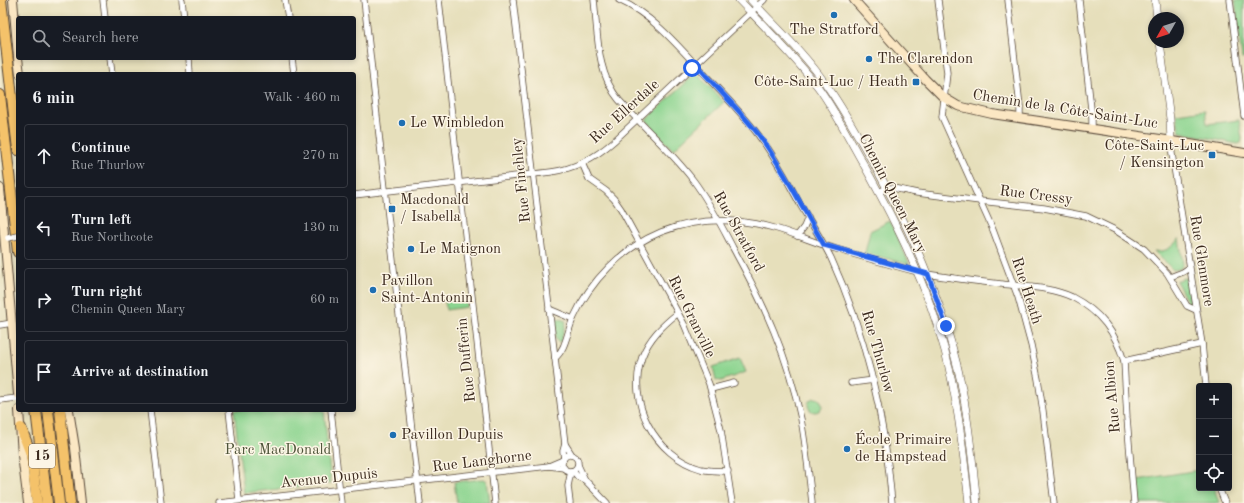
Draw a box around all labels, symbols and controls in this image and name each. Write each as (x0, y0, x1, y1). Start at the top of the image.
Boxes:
marker: The Stratford (829, 10, 839, 20)
north arrow (1148, 12, 1184, 48)
search box (16, 16, 356, 60)
place label: The Stratford (789, 23, 879, 38)
icon: search (30, 27, 52, 49)
text: Search here (62, 31, 139, 46)
place label: The Clarendon (877, 52, 973, 67)
marker: The Clarendon (864, 54, 874, 64)
route start (683, 59, 701, 77)
place label: Côte-Saint-Luc / Heath (754, 75, 908, 90)
street label: Rue Ellerdale (587, 77, 663, 147)
marker: Côte-Saint-Luc / Heath (911, 77, 921, 87)
street label: Chemin de la Côte-Saint-Luc (971, 88, 1159, 132)
text: 6 min (32, 90, 75, 107)
text: Walk · 460 m (263, 91, 340, 104)
place label: Le Wimbledon (410, 116, 504, 131)
marker: Le Wimbledon (397, 118, 407, 128)
street label: Chemin Queen Mary (855, 132, 929, 256)
street label: Rue Finchley (510, 137, 534, 223)
place label: Côte-Saint-Luc / Kensington (1105, 139, 1204, 171)
text: Continue (71, 141, 130, 156)
icon: ahead (33, 145, 55, 167)
text: 270 m (302, 149, 339, 162)
marker: Côte-Saint-Luc / Kensington (1207, 150, 1217, 160)
text: Rue Thurlow (71, 159, 145, 172)
street label: Rue Cressy (998, 184, 1074, 208)
street label: Rue Stratford (710, 189, 766, 275)
place label: Macdonald / Isabella (400, 193, 469, 225)
marker: Macdonald / Isabella (387, 204, 397, 214)
text: Turn left (71, 213, 131, 228)
street label: Rue Glenmore (1186, 214, 1216, 308)
icon: left (33, 217, 55, 239)
text: 130 m (302, 221, 339, 234)
text: Rue Northcote (71, 231, 153, 244)
place label: Le Matignon (419, 242, 501, 257)
marker: Le Matignon (406, 244, 416, 254)
street label: Rue Heath (1008, 256, 1044, 326)
place label: Pavillon Saint-Antonin (381, 274, 473, 306)
street label: Rue Granville (665, 274, 717, 361)
text: Turn right (71, 285, 142, 300)
marker: Pavillon Saint-Antonin (368, 285, 378, 295)
icon: right (33, 289, 55, 311)
text: 60 m (310, 293, 339, 306)
text: Chemin Queen Mary (71, 303, 185, 316)
street label: Rue Thurlow (858, 309, 896, 396)
street label: Rue Dufferin (455, 317, 479, 403)
route end (937, 317, 955, 335)
street label: Rue Albion (1102, 360, 1124, 434)
icon: arrive (33, 361, 55, 383)
text: Arrive at destination (71, 365, 209, 380)
map controls (1196, 383, 1232, 491)
button: + (1196, 383, 1232, 419)
button: − (1196, 419, 1232, 455)
place label: Pavillon Dupuis (401, 428, 503, 443)
marker: Pavillon Dupuis (388, 430, 398, 440)
place label: École Primaire de Hampstead (855, 430, 951, 465)
park label: Parc MacDonald (225, 443, 332, 458)
road number: 15 (29, 444, 55, 468)
marker: École Primaire de Hampstead (842, 444, 852, 454)
street label: Rue Langhorne (431, 448, 533, 476)
button: locate (1196, 455, 1232, 491)
street label: Avenue Dupuis (280, 466, 378, 492)

